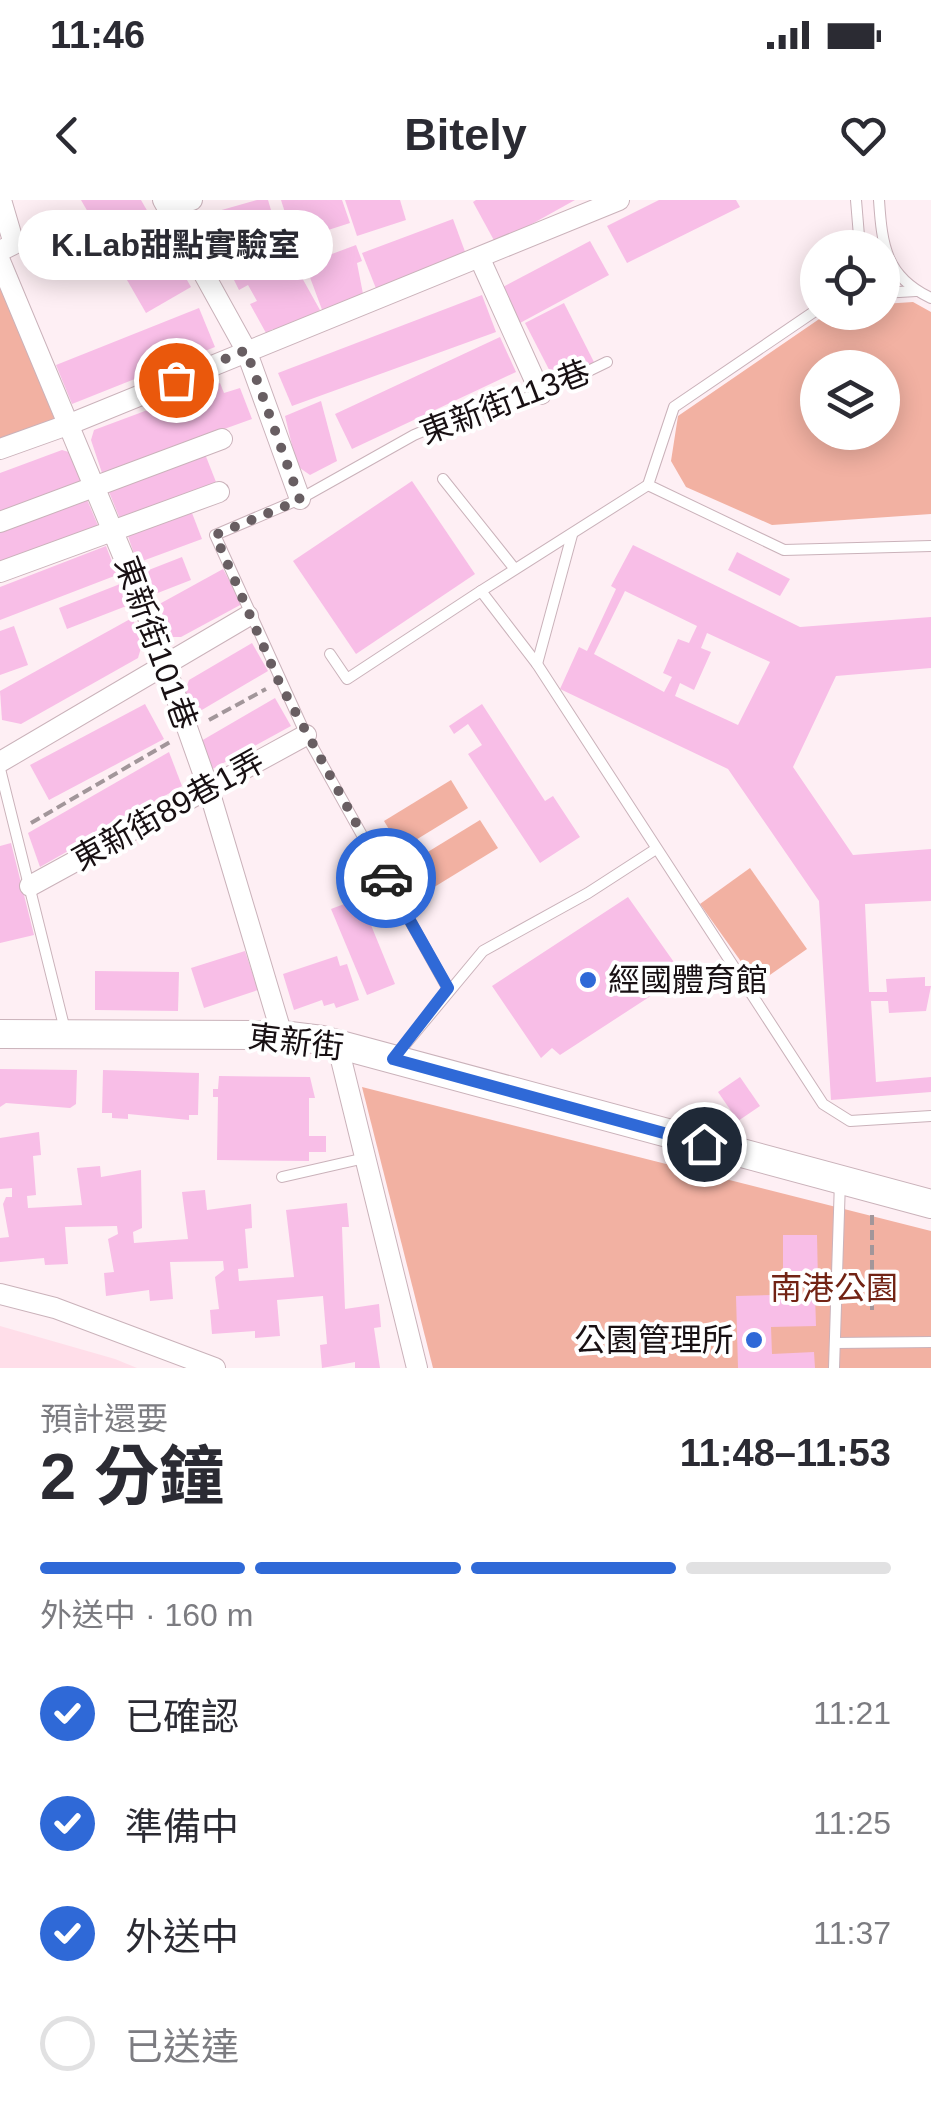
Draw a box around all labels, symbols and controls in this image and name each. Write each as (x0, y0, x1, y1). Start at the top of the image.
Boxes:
text: 11:46 (50, 14, 145, 56)
icon: back (40, 108, 95, 163)
icon: heart (836, 108, 891, 163)
text: Bitely (404, 109, 527, 160)
callout: K.Lab甜點實驗室 (19, 210, 334, 280)
text: K.Lab甜點實驗室 (51, 227, 300, 263)
map controls (800, 230, 900, 450)
button: locate (800, 230, 900, 330)
pin (134, 338, 219, 423)
button: layers (800, 350, 900, 450)
icon: bag (149, 353, 204, 408)
street label: 東新街113巷 (415, 353, 595, 451)
street label: 東新街101巷 (108, 552, 204, 734)
street label: 東新街89巷1弄 (66, 743, 270, 877)
courier (336, 828, 436, 928)
icon: car (359, 851, 414, 906)
place label: 經國體育館 (608, 962, 768, 998)
marker: 經國體育館 (577, 969, 599, 991)
street label: 東新街 (246, 1018, 346, 1066)
pin (662, 1102, 747, 1187)
icon: home (677, 1117, 732, 1172)
park label: 南港公園 (770, 1270, 898, 1306)
place label: 公園管理所 (574, 1322, 734, 1358)
marker: 公園管理所 (743, 1329, 765, 1351)
text: 預計還要 (40, 1401, 168, 1437)
text: 11:48–11:53 (680, 1432, 891, 1474)
text: 2 分鐘 (40, 1440, 224, 1513)
text: 外送中 · 160 m (40, 1597, 253, 1633)
icon: check (40, 1686, 95, 1741)
text: 11:21 (813, 1695, 891, 1731)
text: 已確認 (125, 1696, 239, 1738)
icon: check (40, 1796, 95, 1851)
text: 11:25 (813, 1805, 891, 1841)
text: 準備中 (125, 1806, 239, 1848)
icon: check (40, 1906, 95, 1961)
text: 11:37 (813, 1915, 891, 1951)
text: 外送中 (125, 1916, 239, 1958)
text: 已送達 (125, 2026, 239, 2068)

